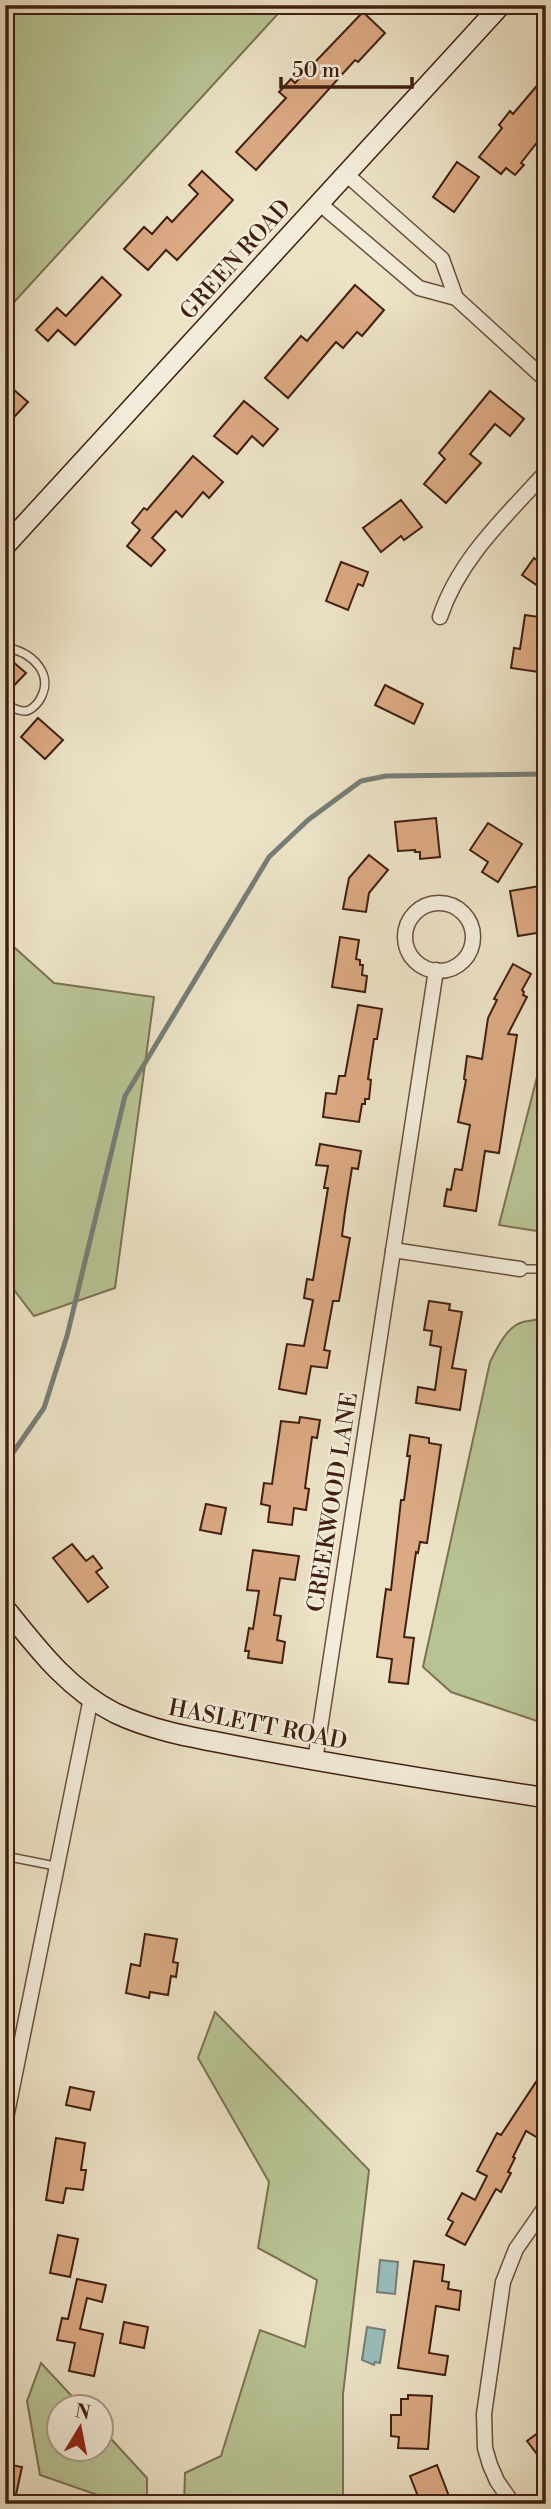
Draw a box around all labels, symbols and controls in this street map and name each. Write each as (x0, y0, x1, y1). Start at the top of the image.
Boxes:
scale bar (281, 46, 413, 90)
text: 50 m (292, 58, 340, 84)
street label: GREEN ROAD (174, 194, 297, 326)
street label: CREEKWOOD LANE (302, 1390, 364, 1614)
street label: HASLETT ROAD (166, 1694, 350, 1756)
north arrow (46, 2394, 116, 2464)
text: N (73, 2399, 92, 2425)

